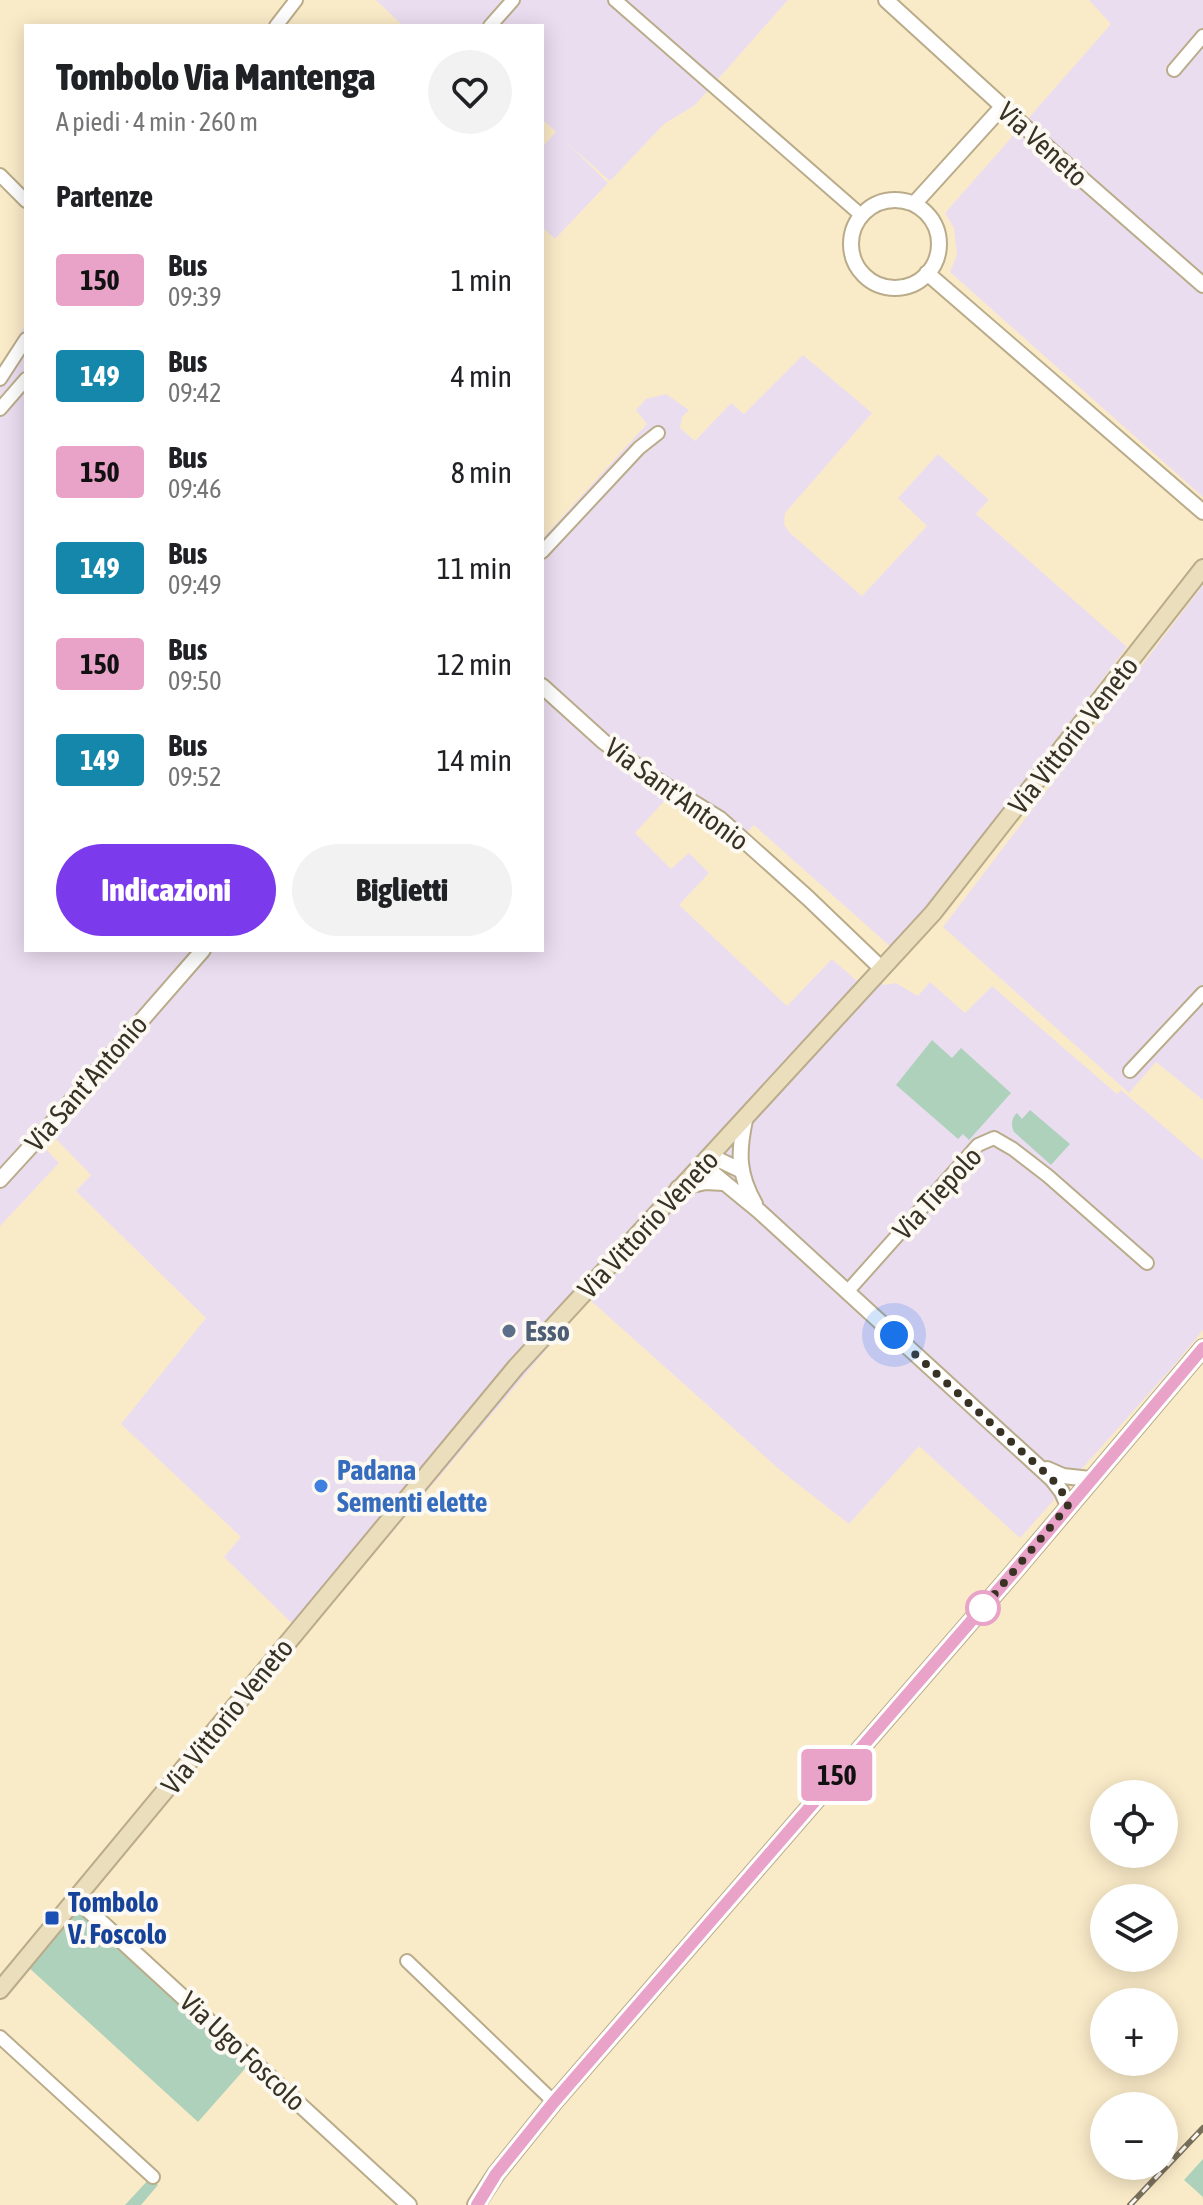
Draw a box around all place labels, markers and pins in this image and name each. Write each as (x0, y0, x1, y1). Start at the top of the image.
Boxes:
place label: Esso (525, 1315, 570, 1347)
marker: Esso (500, 1322, 518, 1340)
place label: Padana Sementi elette (337, 1454, 487, 1518)
marker: Padana Sementi elette (312, 1477, 330, 1495)
unlabelled marker (966, 1591, 1000, 1625)
place label: Tombolo V. Foscolo (67, 1886, 167, 1950)
marker: Tombolo V. Foscolo (43, 1909, 61, 1927)

